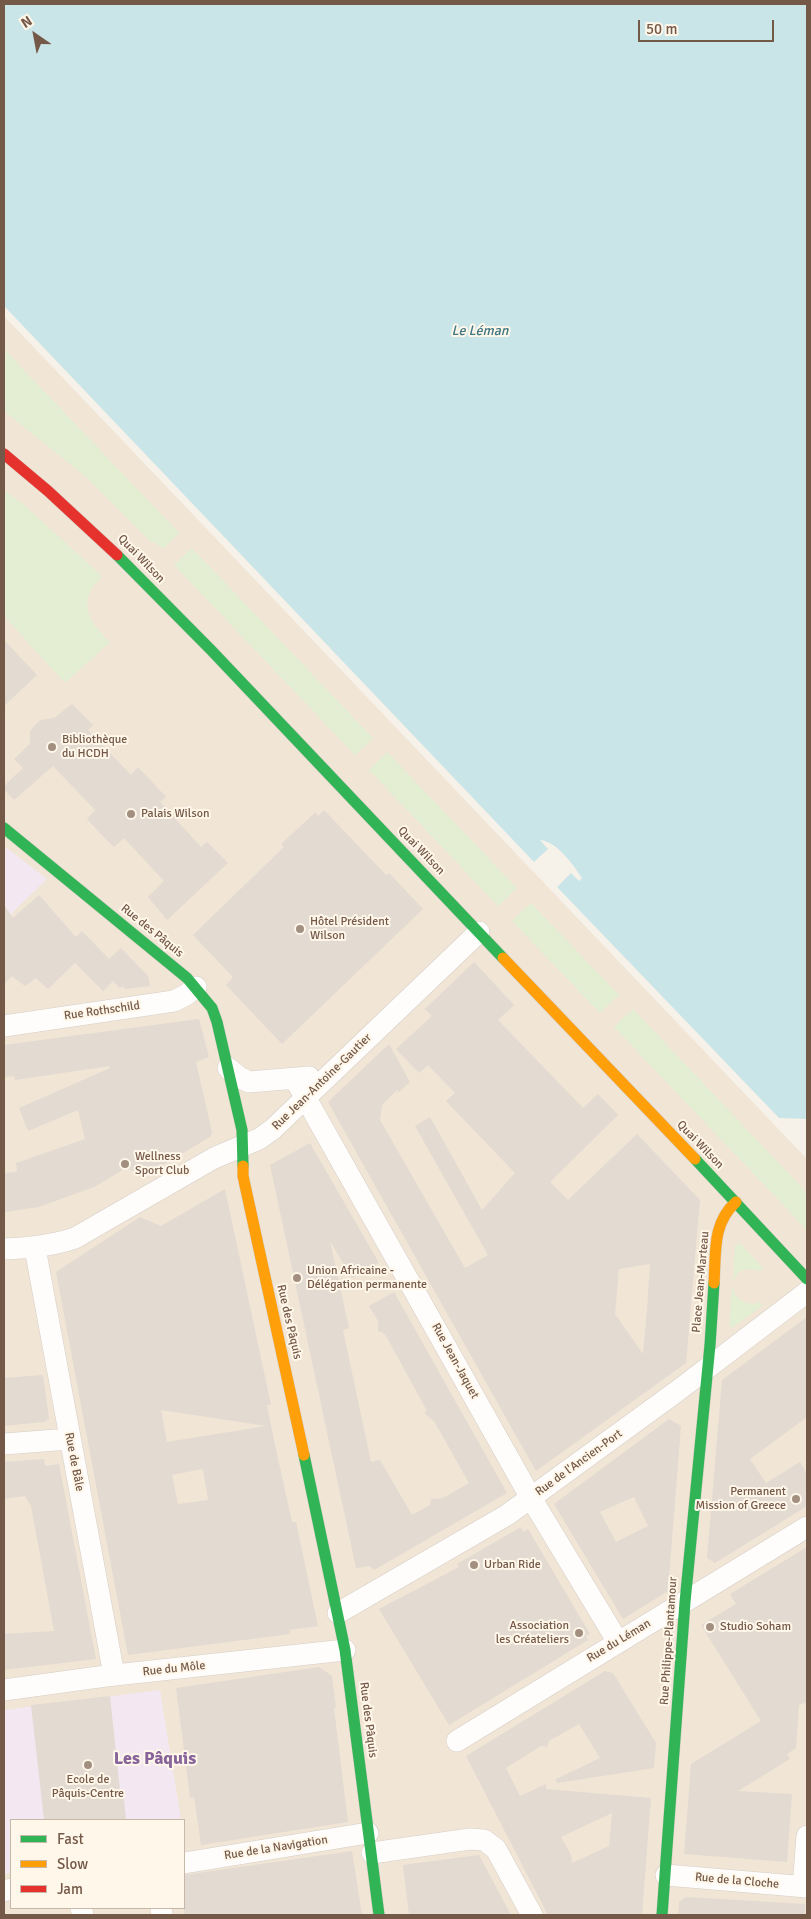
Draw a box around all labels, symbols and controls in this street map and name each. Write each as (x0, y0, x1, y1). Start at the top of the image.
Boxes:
north arrow (10, 10, 60, 60)
scale bar (641, 10, 777, 42)
text: N (18, 12, 35, 32)
text: 50 m (646, 20, 677, 38)
water label: Le Léman (452, 323, 508, 339)
street label: Quai Wilson (114, 532, 168, 586)
place label: Bibliothèque du HCDH (62, 733, 127, 761)
marker: Bibliothèque du HCDH (46, 741, 58, 753)
place label: Palais Wilson (141, 807, 209, 821)
marker: Palais Wilson (125, 808, 137, 820)
street label: Quai Wilson (394, 824, 448, 878)
street label: Rue des Pâquis (118, 901, 186, 961)
place label: Hôtel Président Wilson (310, 915, 389, 943)
marker: Hôtel Président Wilson (294, 923, 306, 935)
street label: Rue Rothschild (63, 999, 141, 1023)
street label: Rue Jean-Antoine-Gautier (269, 1031, 375, 1133)
street label: Quai Wilson (673, 1118, 727, 1172)
place label: Wellness Sport Club (135, 1150, 189, 1178)
marker: Wellness Sport Club (119, 1158, 131, 1170)
street label: Place Jean-Marteau (689, 1231, 713, 1333)
place label: Union Africaine - Délégation permanente (307, 1264, 427, 1292)
marker: Union Africaine - Délégation permanente (291, 1272, 303, 1284)
street label: Rue des Pâquis (273, 1283, 305, 1361)
street label: Rue Jean-Jaquet (428, 1321, 482, 1401)
street label: Rue de l'Ancien-Port (533, 1427, 625, 1499)
street label: Rue de Bâle (61, 1431, 87, 1493)
place label: Permanent Mission of Greece (696, 1485, 786, 1513)
marker: Permanent Mission of Greece (790, 1493, 802, 1505)
place label: Urban Ride (484, 1558, 541, 1572)
marker: Urban Ride (468, 1559, 480, 1571)
street label: Rue Philippe-Plantamour (657, 1576, 681, 1706)
street label: Rue du Léman (585, 1616, 653, 1666)
place label: Association les Créateliers (496, 1619, 569, 1647)
place label: Studio Soham (720, 1620, 791, 1634)
marker: Studio Soham (704, 1621, 716, 1633)
marker: Association les Créateliers (573, 1627, 585, 1639)
street label: Rue du Môle (142, 1659, 206, 1679)
street label: Rue des Pâquis (356, 1681, 380, 1759)
district label: Les Pâquis (114, 1748, 196, 1770)
marker: Ecole de Pâquis-Centre (82, 1759, 94, 1771)
place label: Ecole de Pâquis-Centre (52, 1773, 124, 1801)
legend (10, 1819, 185, 1909)
text: Fast (57, 1830, 84, 1848)
street label: Rue de la Navigation (223, 1833, 329, 1863)
text: Slow (57, 1855, 88, 1873)
street label: Rue de la Cloche (694, 1870, 780, 1892)
text: Jam (57, 1880, 83, 1898)

